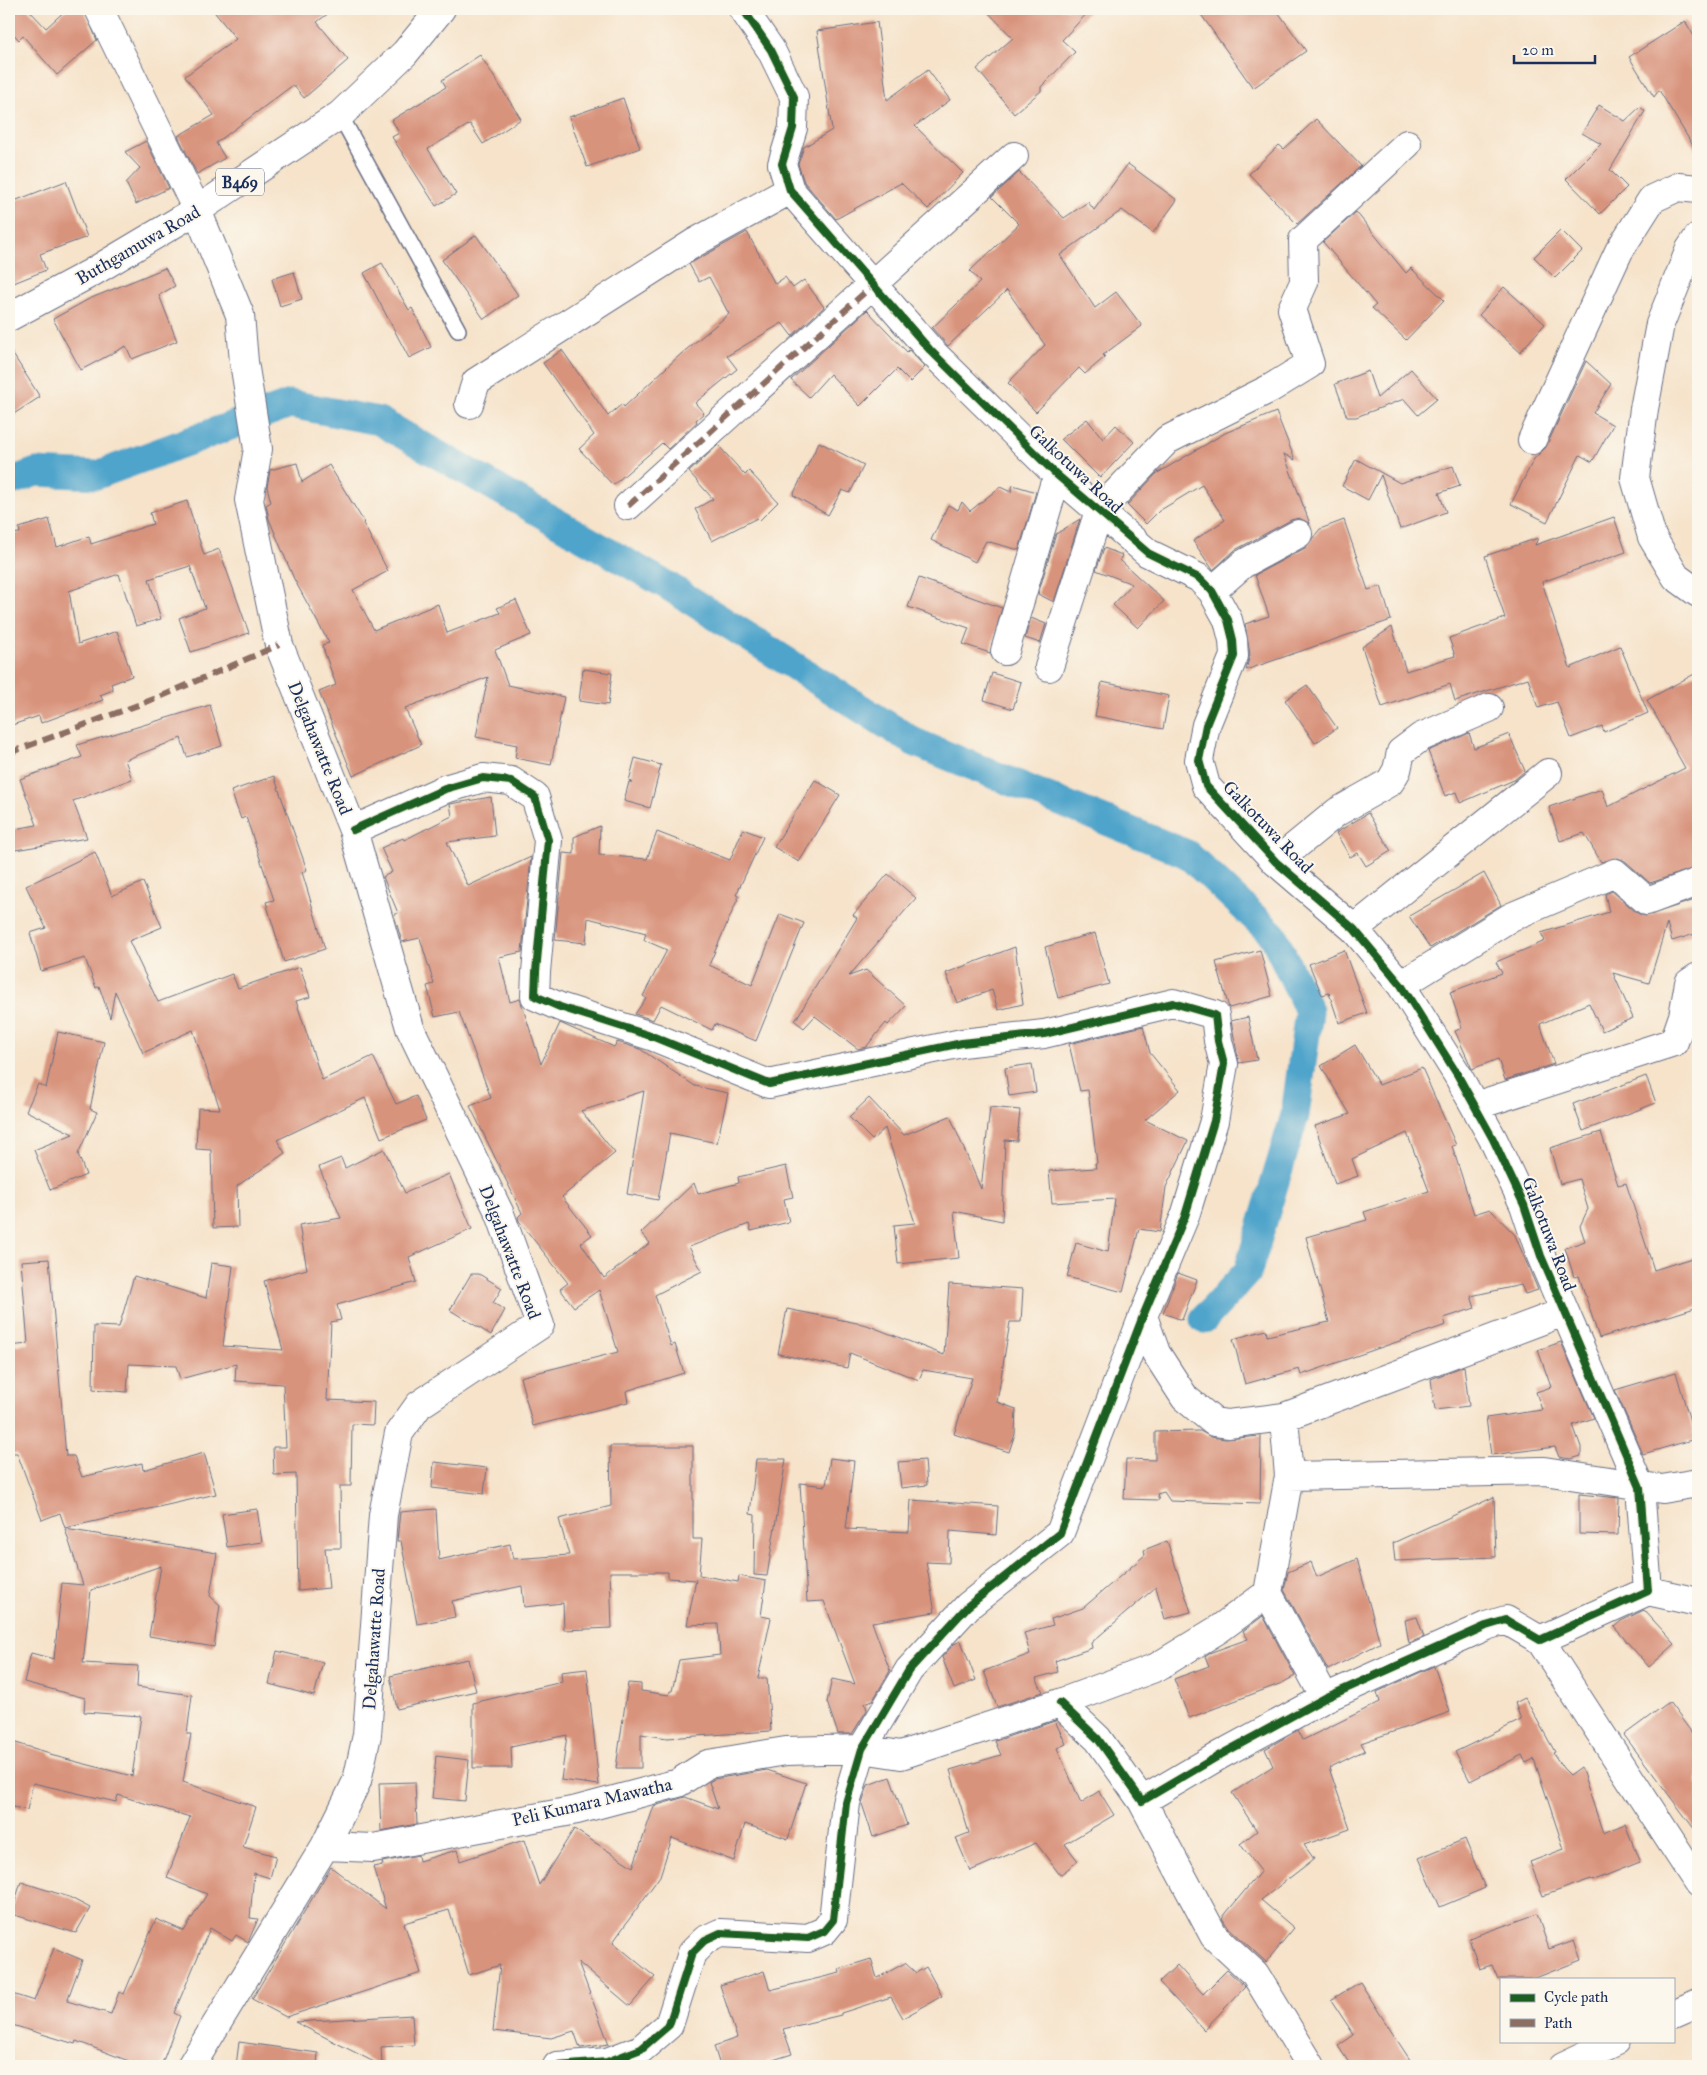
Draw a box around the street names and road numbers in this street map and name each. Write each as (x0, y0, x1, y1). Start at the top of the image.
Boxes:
road number: B469 (216, 168, 264, 196)
street label: Buthgamuwa Road (72, 200, 205, 290)
street label: Galkotuwa Road (1024, 420, 1128, 518)
street label: Delgahawatte Road (282, 678, 357, 818)
street label: Galkotuwa Road (1218, 776, 1318, 878)
street label: Galkotuwa Road (1517, 1174, 1581, 1294)
street label: Delgahawatte Road (473, 1182, 546, 1323)
street label: Delgahawatte Road (358, 1567, 391, 1711)
street label: Peli Kumara Mawatha (510, 1773, 674, 1831)

